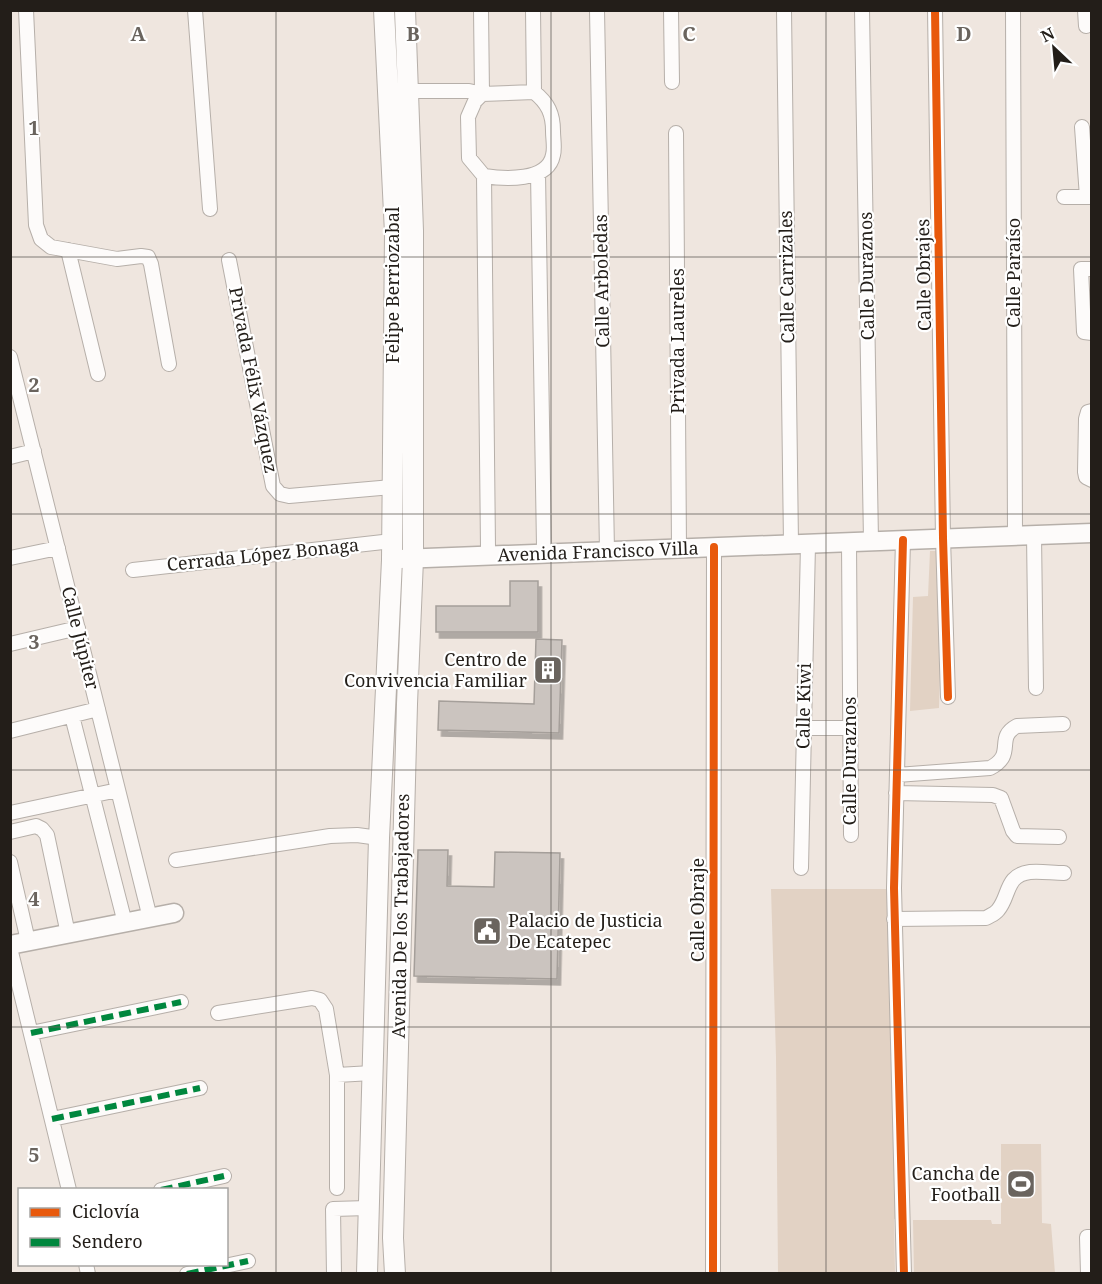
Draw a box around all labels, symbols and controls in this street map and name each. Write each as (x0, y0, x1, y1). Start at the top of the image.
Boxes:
north arrow (1024, 18, 1084, 78)
text: A (130, 20, 146, 47)
text: B (406, 20, 420, 47)
text: C (682, 20, 696, 47)
text: D (956, 20, 972, 47)
text: N (1037, 22, 1058, 47)
text: 1 (28, 114, 40, 141)
street label: Felipe Berriozabal (380, 206, 404, 363)
street label: Calle Carrizales (773, 210, 799, 344)
street label: Calle Duraznos (853, 211, 879, 341)
street label: Calle Arboledas (588, 214, 614, 348)
street label: Calle Paraíso (1001, 218, 1025, 328)
street label: Calle Obrajes (910, 219, 936, 331)
street label: Privada Laureles (665, 268, 689, 414)
street label: Privada Félix Vázquez (224, 285, 284, 475)
text: 2 (28, 371, 40, 398)
street label: Cerrada López Bonaga (166, 532, 360, 576)
street label: Avenida Francisco Villa (497, 535, 699, 567)
street label: Calle Júpiter (57, 584, 106, 692)
text: 3 (28, 628, 40, 655)
place label: Centro de Convivencia Familiar (344, 647, 528, 692)
building icon: Centro de Convivencia Familiar (532, 654, 564, 686)
street label: Calle Kiwi (790, 662, 816, 749)
street label: Calle Duraznos (837, 697, 861, 825)
street label: Avenida De los Trabajadores (386, 793, 414, 1039)
street label: Calle Obraje (685, 858, 709, 962)
text: 4 (28, 885, 40, 912)
place label: Palacio de Justicia De Ecatepec (508, 908, 663, 953)
public building icon: Palacio de Justicia De Ecatepec (471, 915, 503, 947)
text: 5 (28, 1141, 40, 1168)
place label: Cancha de Football (911, 1161, 1000, 1206)
sports icon: Cancha de Football (1005, 1168, 1037, 1200)
legend (18, 1188, 228, 1266)
text: Ciclovía (72, 1199, 140, 1223)
text: Sendero (72, 1229, 143, 1253)

